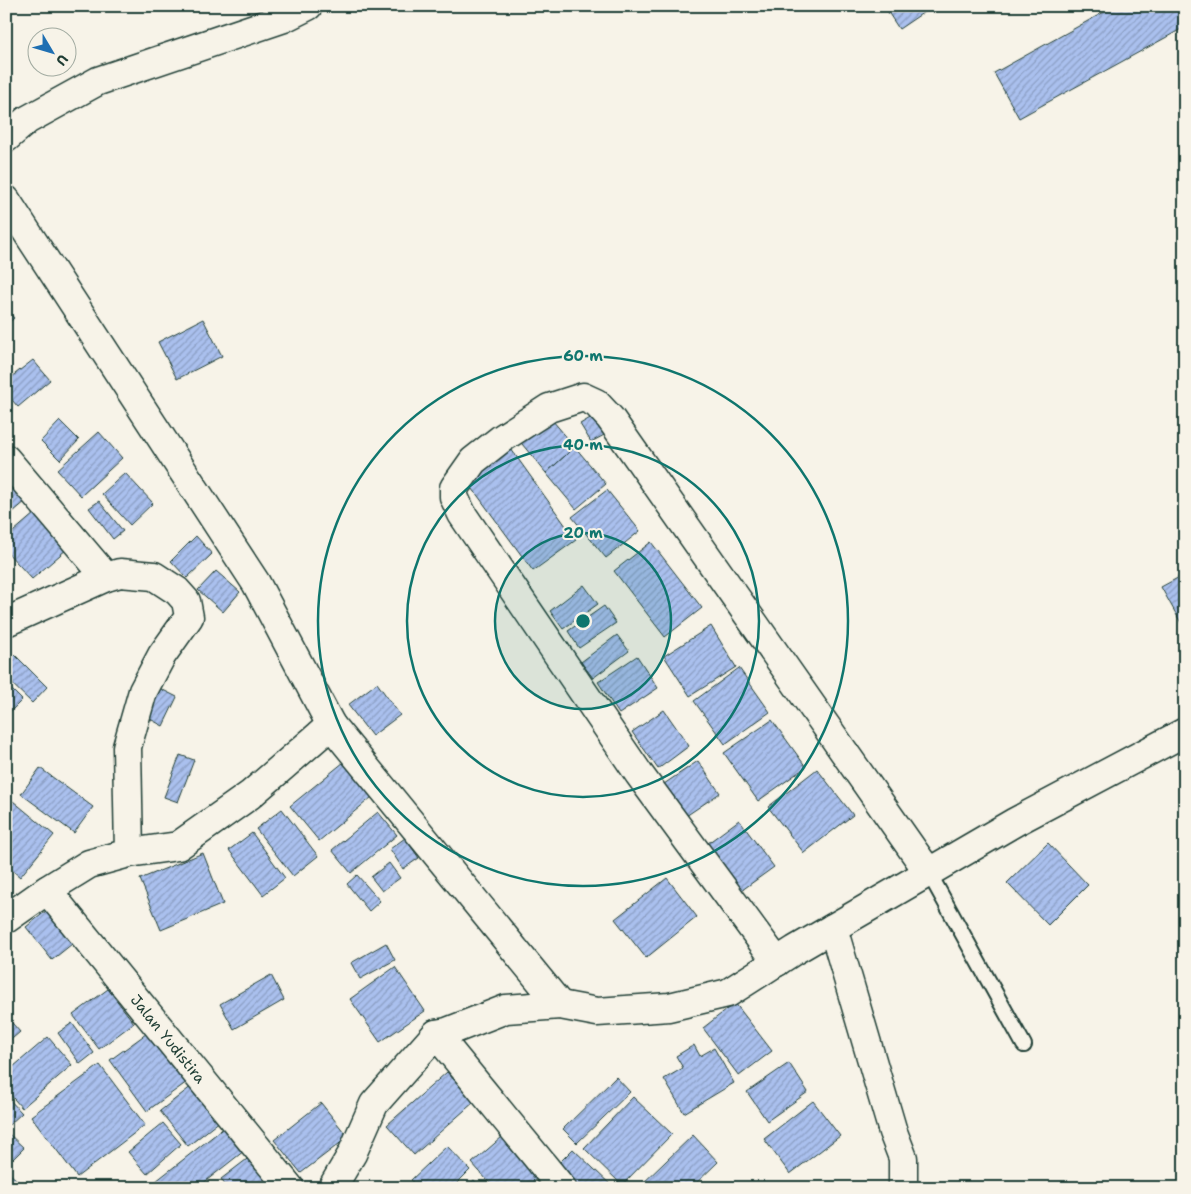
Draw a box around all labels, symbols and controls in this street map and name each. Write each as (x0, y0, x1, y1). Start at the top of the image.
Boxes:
north arrow (28, 28, 78, 78)
text: U (52, 51, 72, 69)
text: 60 m (563, 346, 603, 366)
text: 40 m (563, 435, 603, 455)
text: 20 m (563, 523, 603, 543)
centre of rings (574, 612, 592, 630)
street label: Jalan Yudistira (126, 990, 210, 1088)

